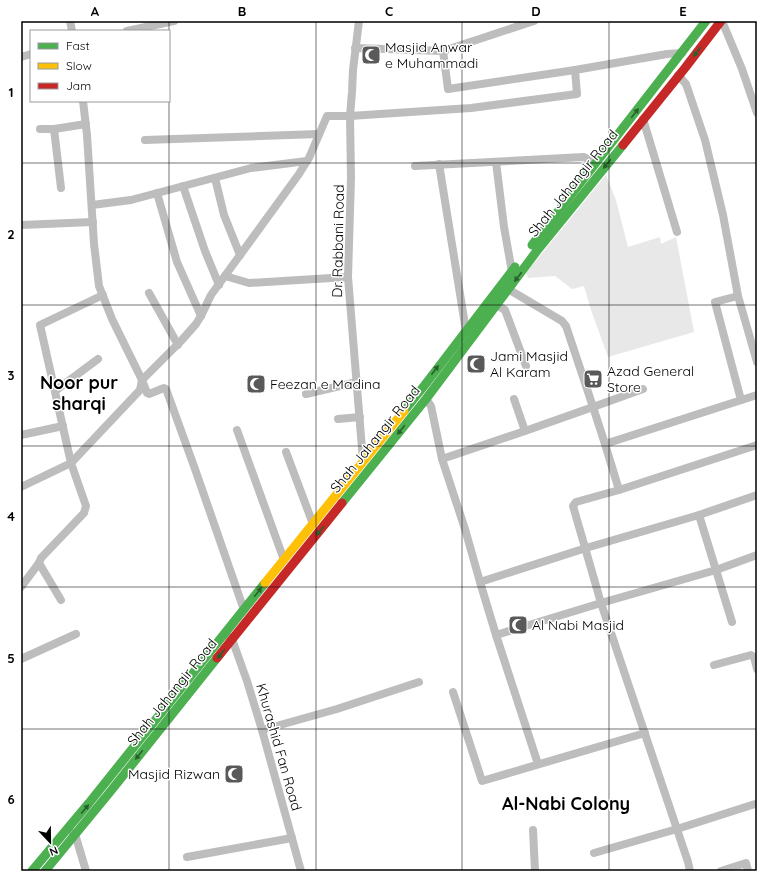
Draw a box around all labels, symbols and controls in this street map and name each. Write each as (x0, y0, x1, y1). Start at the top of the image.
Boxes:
text: A (91, 3, 100, 19)
text: B (238, 3, 246, 19)
text: C (385, 3, 393, 19)
text: D (531, 3, 541, 19)
text: E (679, 3, 687, 19)
legend (30, 30, 170, 102)
text: Fast (66, 38, 90, 53)
place label: Masjid Anwar e Muhammadi (385, 38, 478, 72)
mosque icon: Masjid Anwar e Muhammadi (360, 44, 382, 66)
one-way arrow (693, 46, 702, 57)
text: Slow (66, 58, 92, 73)
text: Jam (66, 78, 91, 93)
text: 1 (8, 84, 14, 100)
one-way arrow (631, 107, 640, 118)
street label: Shah Jahangir Road (524, 126, 622, 240)
one-way arrow (603, 158, 611, 169)
street label: Dr. Rabbani Road (328, 184, 348, 298)
text: 2 (7, 226, 15, 242)
one-way arrow (513, 271, 522, 282)
place label: Jami Masjid Al Karam (490, 347, 568, 381)
mosque icon: Jami Masjid Al Karam (465, 353, 487, 375)
place label: Azad General Store (607, 362, 694, 396)
one-way arrow (431, 365, 440, 376)
text: 3 (8, 367, 15, 383)
supermarket icon: Azad General Store (582, 368, 604, 390)
district label: Noor pur sharqi (40, 371, 118, 415)
mosque icon: Feezan e Madina (245, 373, 267, 395)
place label: Feezan e Madina (270, 375, 381, 393)
street label: Shah Jahangir Road (326, 382, 424, 496)
one-way arrow (397, 424, 405, 435)
text: 4 (7, 508, 15, 524)
one-way arrow (315, 525, 324, 536)
one-way arrow (254, 587, 263, 598)
mosque icon: Al Nabi Masjid (507, 614, 529, 636)
place label: Al Nabi Masjid (532, 616, 624, 634)
street label: Shah Jahangir Road (123, 635, 221, 749)
one-way arrow (216, 649, 225, 659)
text: 5 (7, 650, 15, 666)
street label: Khurashid Fan Road (252, 681, 306, 813)
one-way arrow (135, 750, 144, 761)
mosque icon: Masjid Rizwan (223, 763, 245, 785)
place label: Masjid Rizwan (128, 765, 220, 783)
text: 6 (7, 791, 15, 807)
district label: Al-Nabi Colony (502, 792, 630, 815)
one-way arrow (80, 804, 89, 814)
north arrow (30, 822, 70, 862)
text: N (47, 843, 60, 859)

